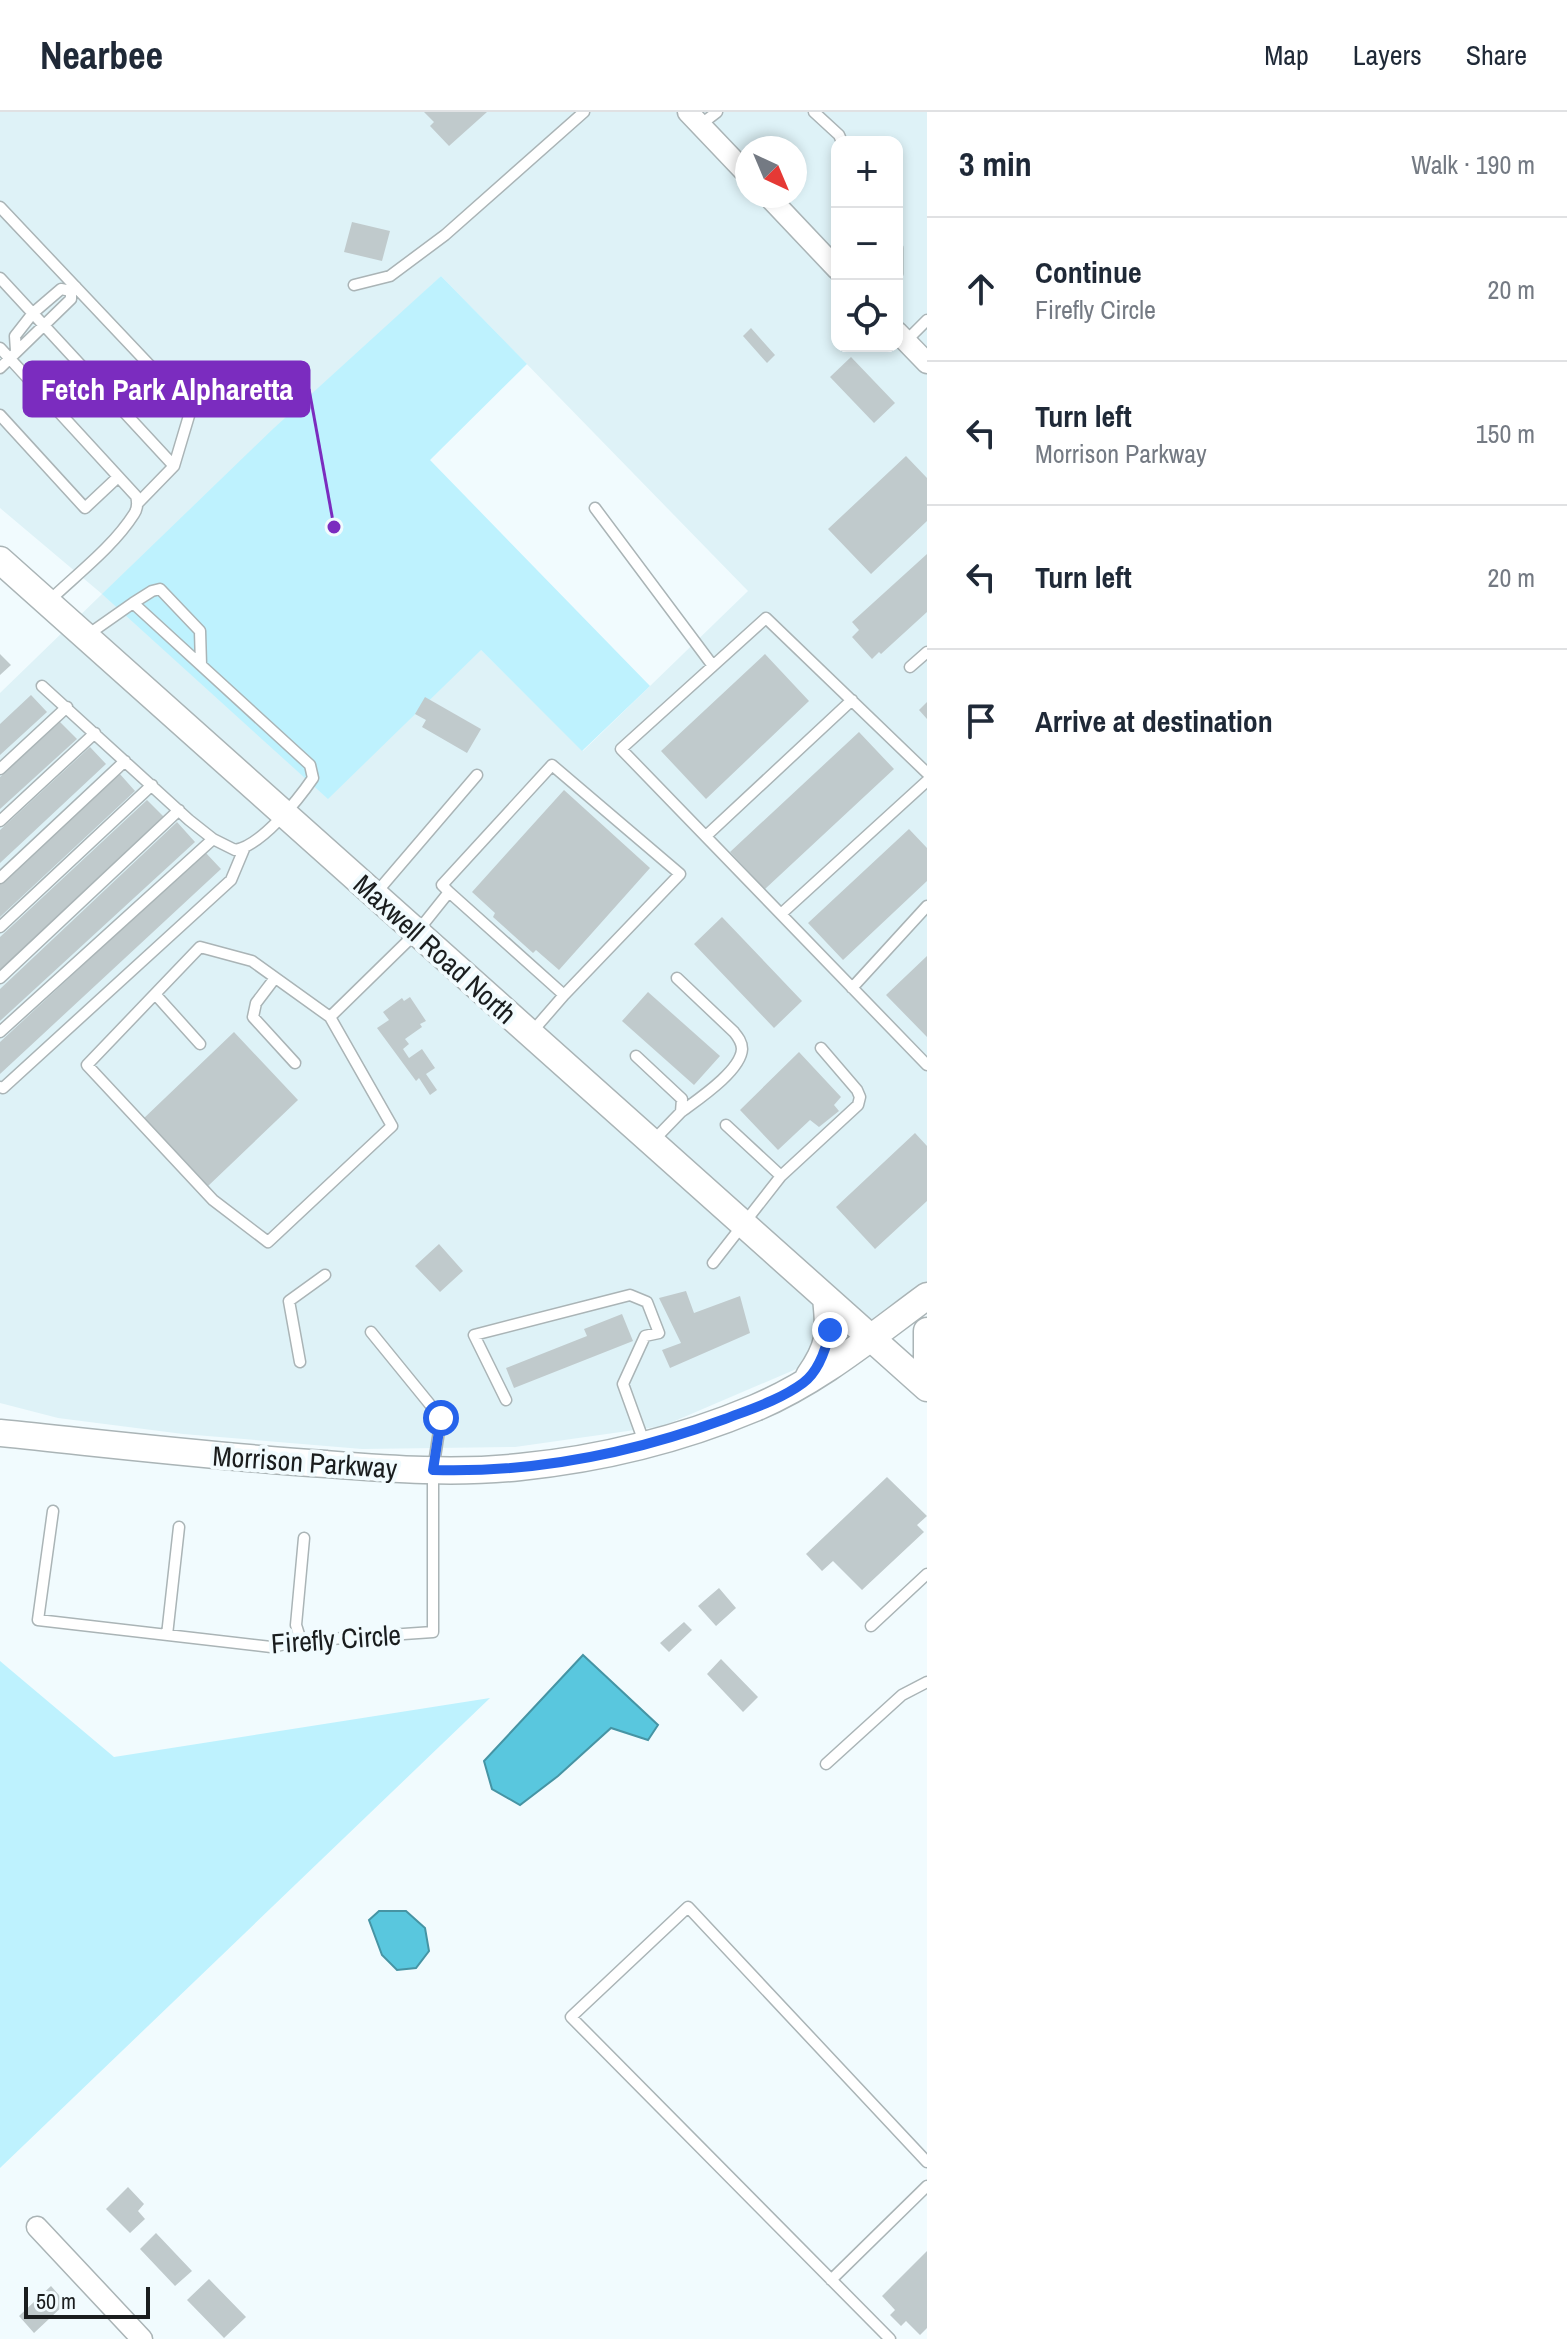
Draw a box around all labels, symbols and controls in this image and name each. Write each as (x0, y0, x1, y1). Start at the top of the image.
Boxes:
text: Nearbee (40, 30, 163, 81)
text: Map (1264, 36, 1309, 74)
text: Layers (1353, 36, 1422, 74)
text: Share (1466, 36, 1527, 74)
north arrow (735, 136, 807, 208)
map controls (831, 136, 903, 352)
button: + (831, 136, 903, 208)
text: 3 min (959, 141, 1032, 187)
text: Walk · 190 m (1411, 147, 1535, 182)
button: − (831, 208, 903, 280)
text: Continue (1035, 252, 1142, 292)
icon: ahead (959, 267, 1003, 311)
text: 20 m (1488, 272, 1535, 307)
button: locate (831, 280, 903, 352)
text: Firefly Circle (1035, 292, 1156, 327)
callout: Fetch Park Alpharetta (24, 362, 309, 416)
text: Fetch Park Alpharetta (41, 369, 293, 409)
text: Turn left (1035, 396, 1132, 436)
icon: left (959, 411, 1003, 455)
text: 150 m (1476, 416, 1535, 451)
text: Morrison Parkway (1035, 436, 1207, 471)
icon: left (959, 555, 1003, 599)
text: Turn left (1035, 557, 1132, 597)
text: 20 m (1488, 560, 1535, 595)
icon: arrive (959, 699, 1003, 743)
text: Arrive at destination (1035, 701, 1273, 741)
street label: Maxwell Road North (345, 866, 525, 1032)
route end (812, 1312, 848, 1348)
route start (423, 1400, 459, 1436)
street label: Morrison Parkway (211, 1437, 399, 1487)
street label: Firefly Circle (270, 1616, 402, 1662)
scale bar (24, 2283, 150, 2319)
text: 50 m (36, 2286, 76, 2316)

